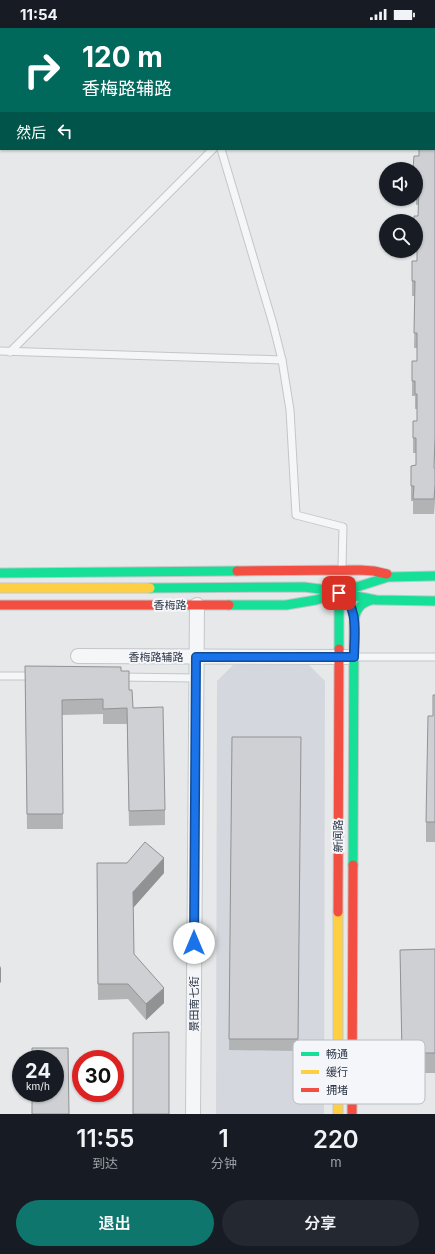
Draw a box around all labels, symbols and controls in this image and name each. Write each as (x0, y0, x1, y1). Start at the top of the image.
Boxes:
text: 11:54 (20, 5, 58, 24)
text: 120 m (82, 40, 163, 74)
icon: right (16, 44, 68, 96)
text: 香梅路辅路 (82, 78, 172, 99)
icon: left (54, 120, 76, 142)
text: 然后 (16, 123, 46, 142)
map controls (379, 162, 423, 258)
button: sound (379, 162, 423, 206)
button: search (379, 214, 423, 258)
pin (322, 576, 356, 610)
icon: arrive (328, 582, 350, 604)
street label: 香梅路 (154, 598, 187, 612)
street label: 香梅路辅路 (129, 650, 184, 664)
street label: 新闻路 (331, 820, 345, 853)
position arrow (173, 922, 215, 964)
street label: 景田南七街 (187, 977, 201, 1032)
legend (293, 1040, 425, 1104)
text: 畅通 (326, 1047, 348, 1061)
speed limit sign: 30 (72, 1050, 124, 1102)
text: 24 (25, 1059, 51, 1083)
text: 缓行 (326, 1065, 348, 1079)
text: km/h (26, 1080, 50, 1092)
text: 拥堵 (326, 1083, 348, 1097)
text: 11:55 (76, 1124, 134, 1153)
text: 1 (219, 1124, 229, 1153)
text: 220 (313, 1125, 359, 1154)
text: m (330, 1154, 342, 1170)
text: 到达 (92, 1155, 118, 1171)
text: 分钟 (211, 1155, 237, 1171)
button: 退出 (16, 1200, 214, 1246)
button: 分享 (222, 1200, 419, 1246)

